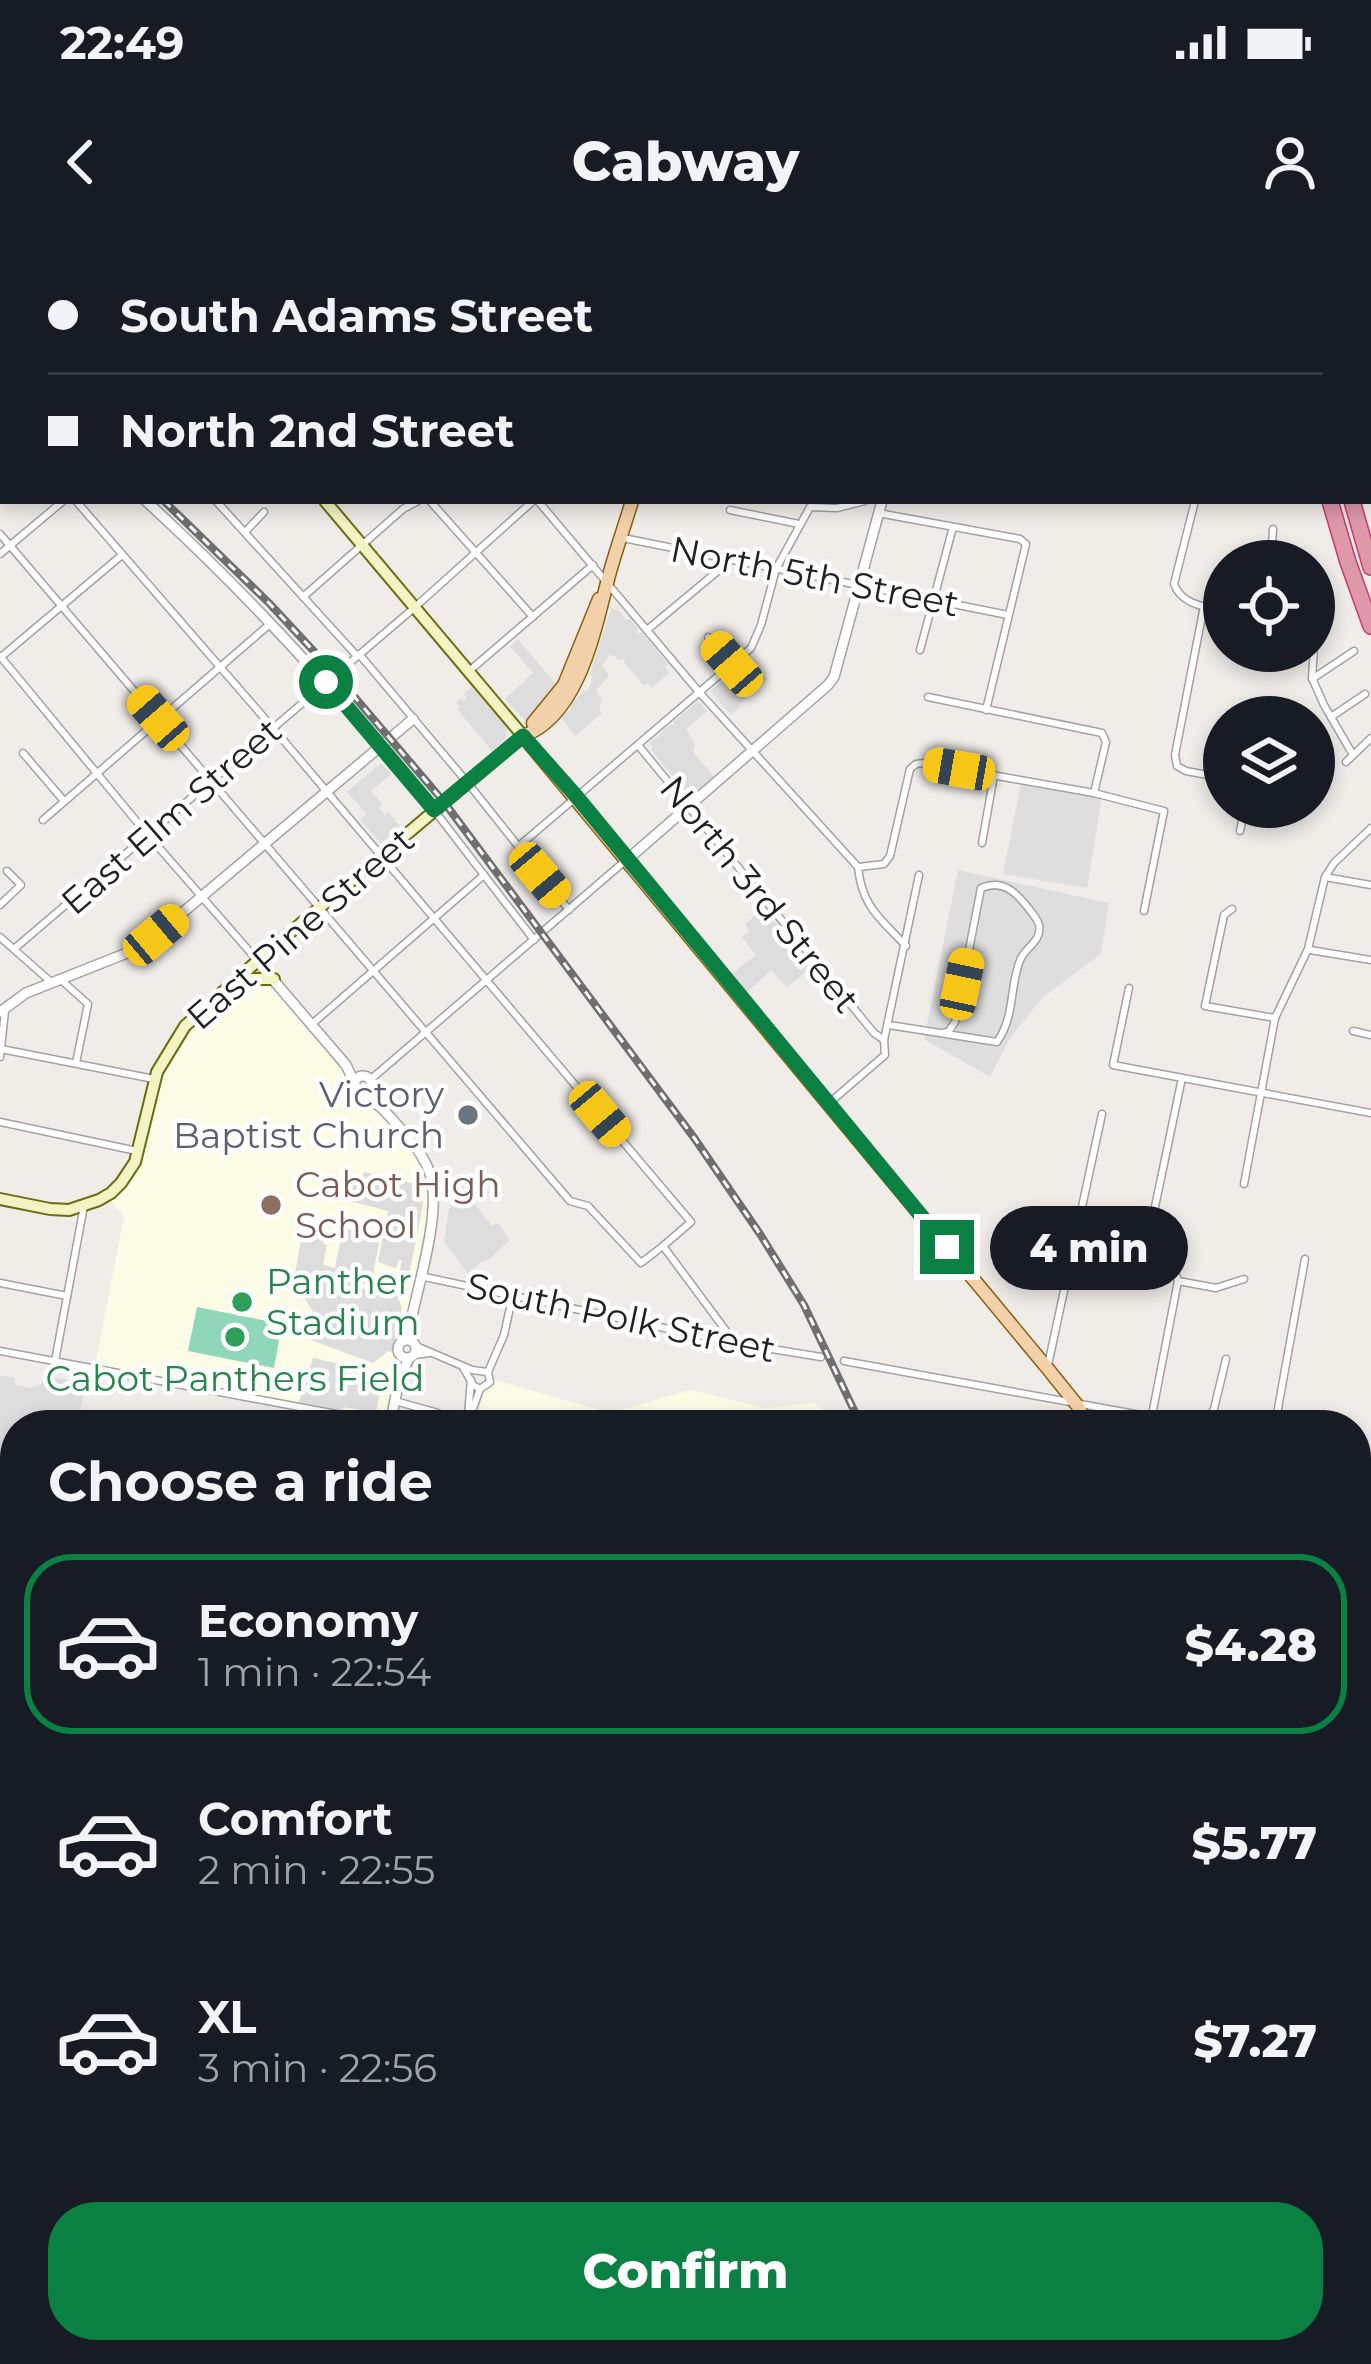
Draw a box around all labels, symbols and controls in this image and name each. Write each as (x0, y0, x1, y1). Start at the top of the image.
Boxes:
text: 22:49 (60, 15, 184, 70)
icon: back (48, 129, 114, 195)
text: Cabway (572, 129, 799, 195)
icon: person (1257, 129, 1323, 195)
text: South Adams Street (120, 288, 593, 343)
text: North 2nd Street (120, 403, 515, 458)
street label: North 5th Street (667, 526, 963, 626)
map controls (1203, 540, 1335, 828)
button: locate (1203, 540, 1335, 672)
car (695, 625, 769, 703)
route start (299, 655, 353, 709)
car (121, 679, 195, 757)
button: layers (1203, 696, 1335, 828)
street label: East Elm Street (52, 709, 290, 923)
car (920, 745, 998, 793)
street label: North 3rd Street (651, 767, 869, 1021)
street label: East Pine Street (177, 817, 423, 1039)
car (503, 836, 577, 914)
car (117, 898, 195, 972)
car (937, 945, 987, 1023)
place label: Victory Baptist Church (173, 1072, 444, 1157)
car (563, 1075, 637, 1153)
marker: Victory Baptist Church (455, 1102, 481, 1128)
place label: Cabot High School (295, 1162, 500, 1247)
marker: Cabot High School (258, 1192, 284, 1218)
callout: 4 min (989, 1205, 1187, 1289)
route end (920, 1220, 974, 1274)
text: 4 min (1030, 1224, 1148, 1272)
place label: Panther Stadium (266, 1259, 420, 1344)
street label: South Polk Street (462, 1263, 780, 1371)
marker: Panther Stadium (229, 1289, 255, 1315)
marker: Cabot Panthers Field (222, 1324, 248, 1350)
place label: Cabot Panthers Field (46, 1356, 424, 1400)
text: Choose a ride (48, 1449, 433, 1515)
icon: car (54, 1590, 162, 1698)
text: Economy (198, 1593, 418, 1648)
text: $4.28 (1185, 1617, 1317, 1672)
text: 1 min · 22:54 (198, 1648, 431, 1696)
icon: car (54, 1788, 162, 1896)
text: Comfort (198, 1791, 393, 1846)
text: $5.77 (1192, 1815, 1317, 1870)
text: 2 min · 22:55 (198, 1846, 435, 1894)
icon: car (54, 1986, 162, 2094)
text: XL (198, 1989, 256, 2044)
text: $7.27 (1193, 2013, 1317, 2068)
text: 3 min · 22:56 (198, 2044, 437, 2092)
button: Confirm (48, 2202, 1323, 2340)

